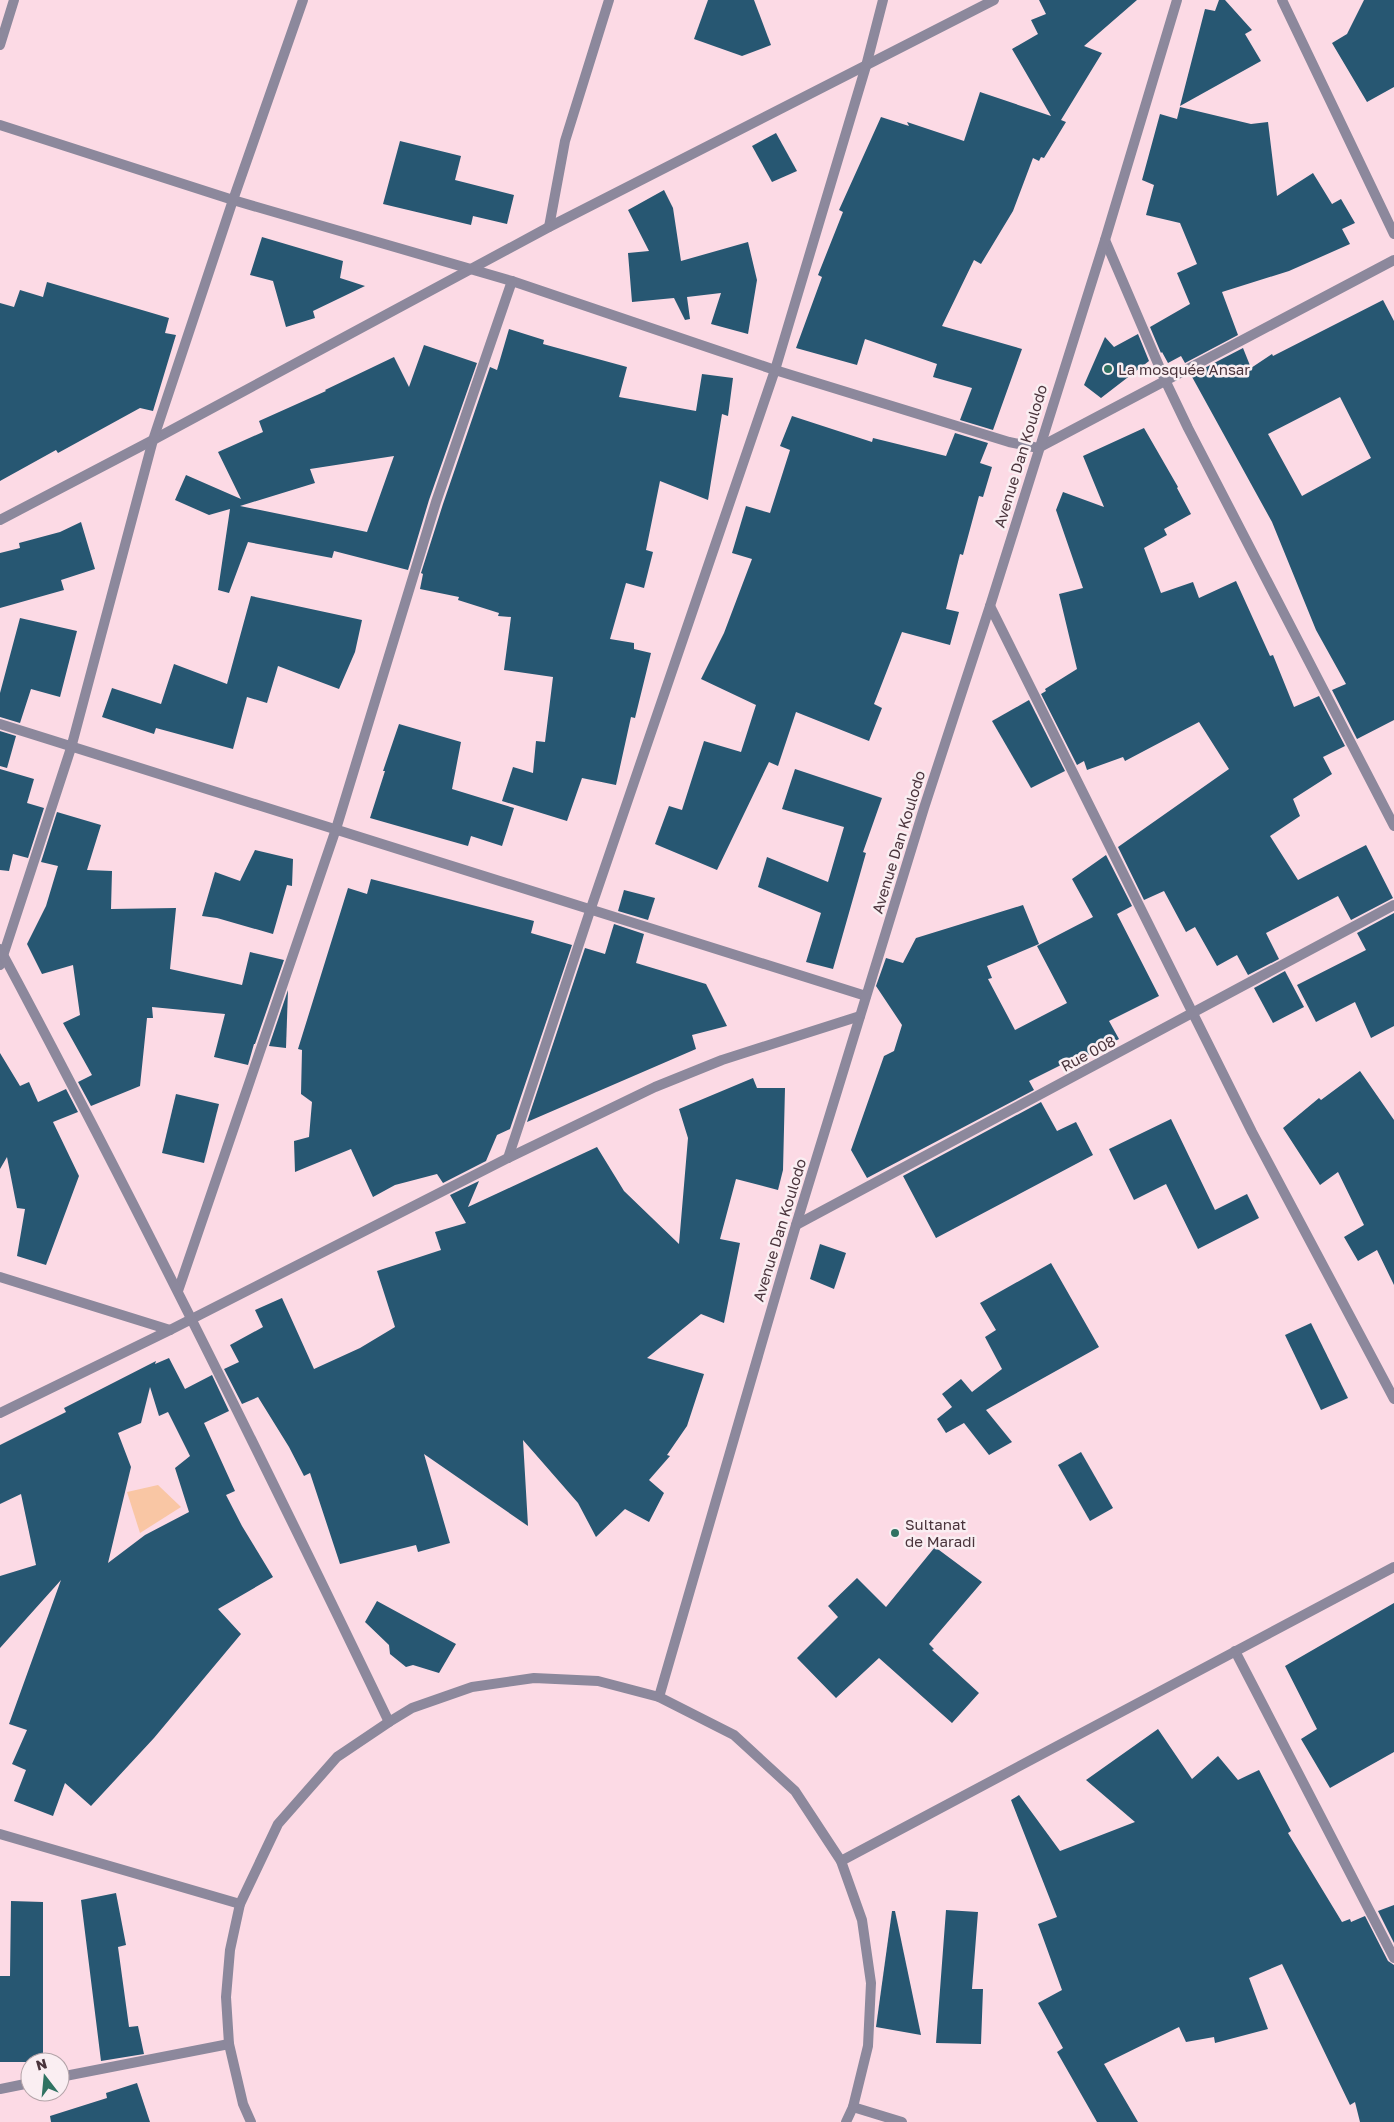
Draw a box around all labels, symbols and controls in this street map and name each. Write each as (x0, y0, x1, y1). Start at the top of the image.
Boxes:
place label: La mosquée Ansar (1118, 360, 1250, 378)
marker: La mosquée Ansar (1102, 363, 1114, 375)
street label: Avenue Dan Koulodo (990, 382, 1050, 530)
street label: Avenue Dan Koulodo (868, 768, 928, 916)
street label: Rue 008 (1058, 1031, 1118, 1075)
street label: Avenue Dan Koulodo (749, 1156, 809, 1304)
place label: Sultanat de Maradi (905, 1515, 975, 1550)
marker: Sultanat de Maradi (889, 1527, 901, 1539)
north arrow (20, 2052, 70, 2102)
text: N (34, 2054, 49, 2074)

